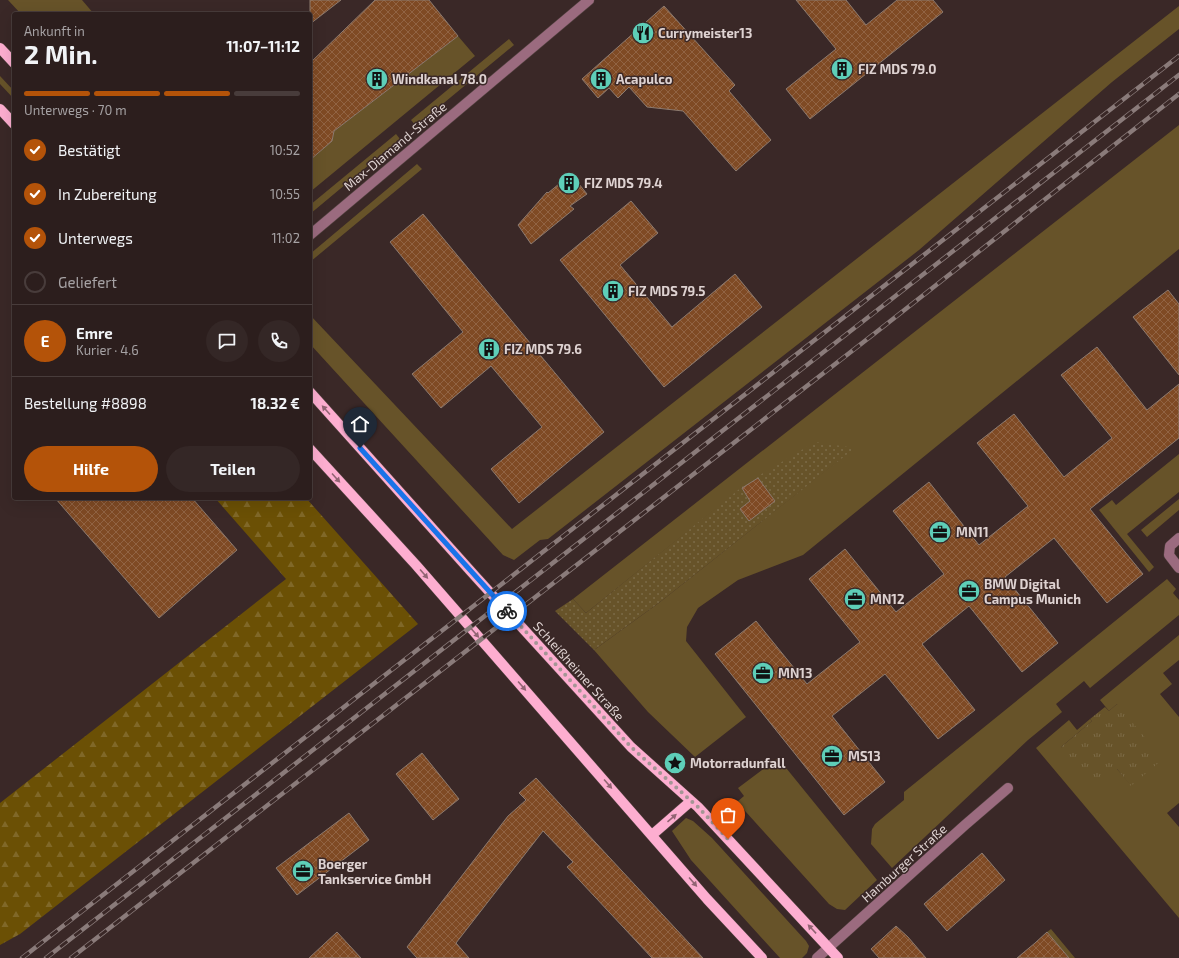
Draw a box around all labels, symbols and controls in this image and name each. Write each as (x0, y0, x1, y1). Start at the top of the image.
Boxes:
restaurant icon: Currymeister13 (630, 20, 656, 46)
text: Ankunft in (24, 23, 85, 39)
place label: Currymeister13 (658, 25, 752, 41)
text: 11:07–11:12 (226, 37, 300, 55)
text: 2 Min. (24, 38, 98, 69)
building icon: FIZ MDS 79.0 (829, 56, 855, 82)
place label: FIZ MDS 79.0 (858, 61, 937, 77)
building icon: Windkanal 78.0 (364, 66, 390, 92)
building icon: Acapulco (588, 66, 614, 92)
place label: Windkanal 78.0 (392, 71, 487, 87)
place label: Acapulco (616, 71, 673, 87)
street label: Max-Diamand-Straße (340, 98, 450, 194)
text: Unterwegs · 70 m (24, 102, 127, 118)
icon: check (24, 139, 46, 161)
text: Bestätigt (58, 141, 120, 159)
text: 10:52 (270, 142, 300, 158)
building icon: FIZ MDS 79.4 (556, 170, 582, 196)
place label: FIZ MDS 79.4 (584, 175, 663, 191)
icon: check (24, 183, 46, 205)
text: In Zubereitung (58, 185, 157, 203)
text: 10:55 (270, 186, 300, 202)
icon: check (24, 227, 46, 249)
text: Unterwegs (58, 229, 133, 247)
text: 11:02 (271, 230, 300, 246)
text: Geliefert (58, 273, 117, 291)
building icon: FIZ MDS 79.5 (600, 278, 626, 304)
place label: FIZ MDS 79.5 (628, 283, 706, 299)
button: chat (206, 320, 248, 362)
button: phone (258, 320, 300, 362)
text: Emre (76, 324, 113, 342)
text: E (41, 332, 49, 350)
building icon: FIZ MDS 79.6 (476, 336, 502, 362)
place label: FIZ MDS 79.6 (504, 341, 582, 357)
text: Kurier · 4.6 (76, 342, 139, 358)
text: Bestellung #8898 (24, 394, 147, 412)
text: 18.32 € (250, 394, 300, 412)
one-way arrow (322, 405, 331, 416)
pin (343, 407, 377, 448)
icon: home (349, 413, 371, 435)
button: Hilfe (24, 446, 158, 492)
button: Teilen (166, 446, 300, 492)
one-way arrow (332, 473, 341, 483)
office icon: MN11 (927, 519, 953, 545)
place label: MN11 (956, 524, 989, 540)
one-way arrow (419, 569, 428, 579)
place label: BMW Digital Campus Munich (984, 576, 1081, 607)
office icon: BMW Digital Campus Munich (956, 578, 982, 604)
office icon: MN12 (842, 586, 868, 612)
courier (487, 591, 527, 631)
place label: MN12 (870, 591, 904, 607)
icon: bike (496, 600, 518, 622)
street label: Schleißheimer Straße (530, 618, 628, 724)
one-way arrow (471, 628, 480, 638)
office icon: MN13 (750, 660, 776, 686)
place label: MN13 (778, 665, 812, 681)
one-way arrow (517, 681, 527, 691)
office icon: MS13 (819, 743, 845, 769)
place label: MS13 (848, 748, 881, 764)
place icon: Motorradunfall (662, 750, 688, 776)
place label: Motorradunfall (690, 755, 786, 771)
one-way arrow (603, 779, 612, 789)
pin (711, 798, 745, 839)
icon: bag (717, 804, 739, 826)
one-way arrow (666, 813, 677, 822)
street label: Hamburger Straße (858, 820, 950, 906)
place label: Boerger Tankservice GmbH (318, 856, 431, 887)
office icon: Boerger Tankservice GmbH (290, 858, 316, 884)
one-way arrow (688, 877, 698, 887)
one-way arrow (807, 924, 817, 934)

